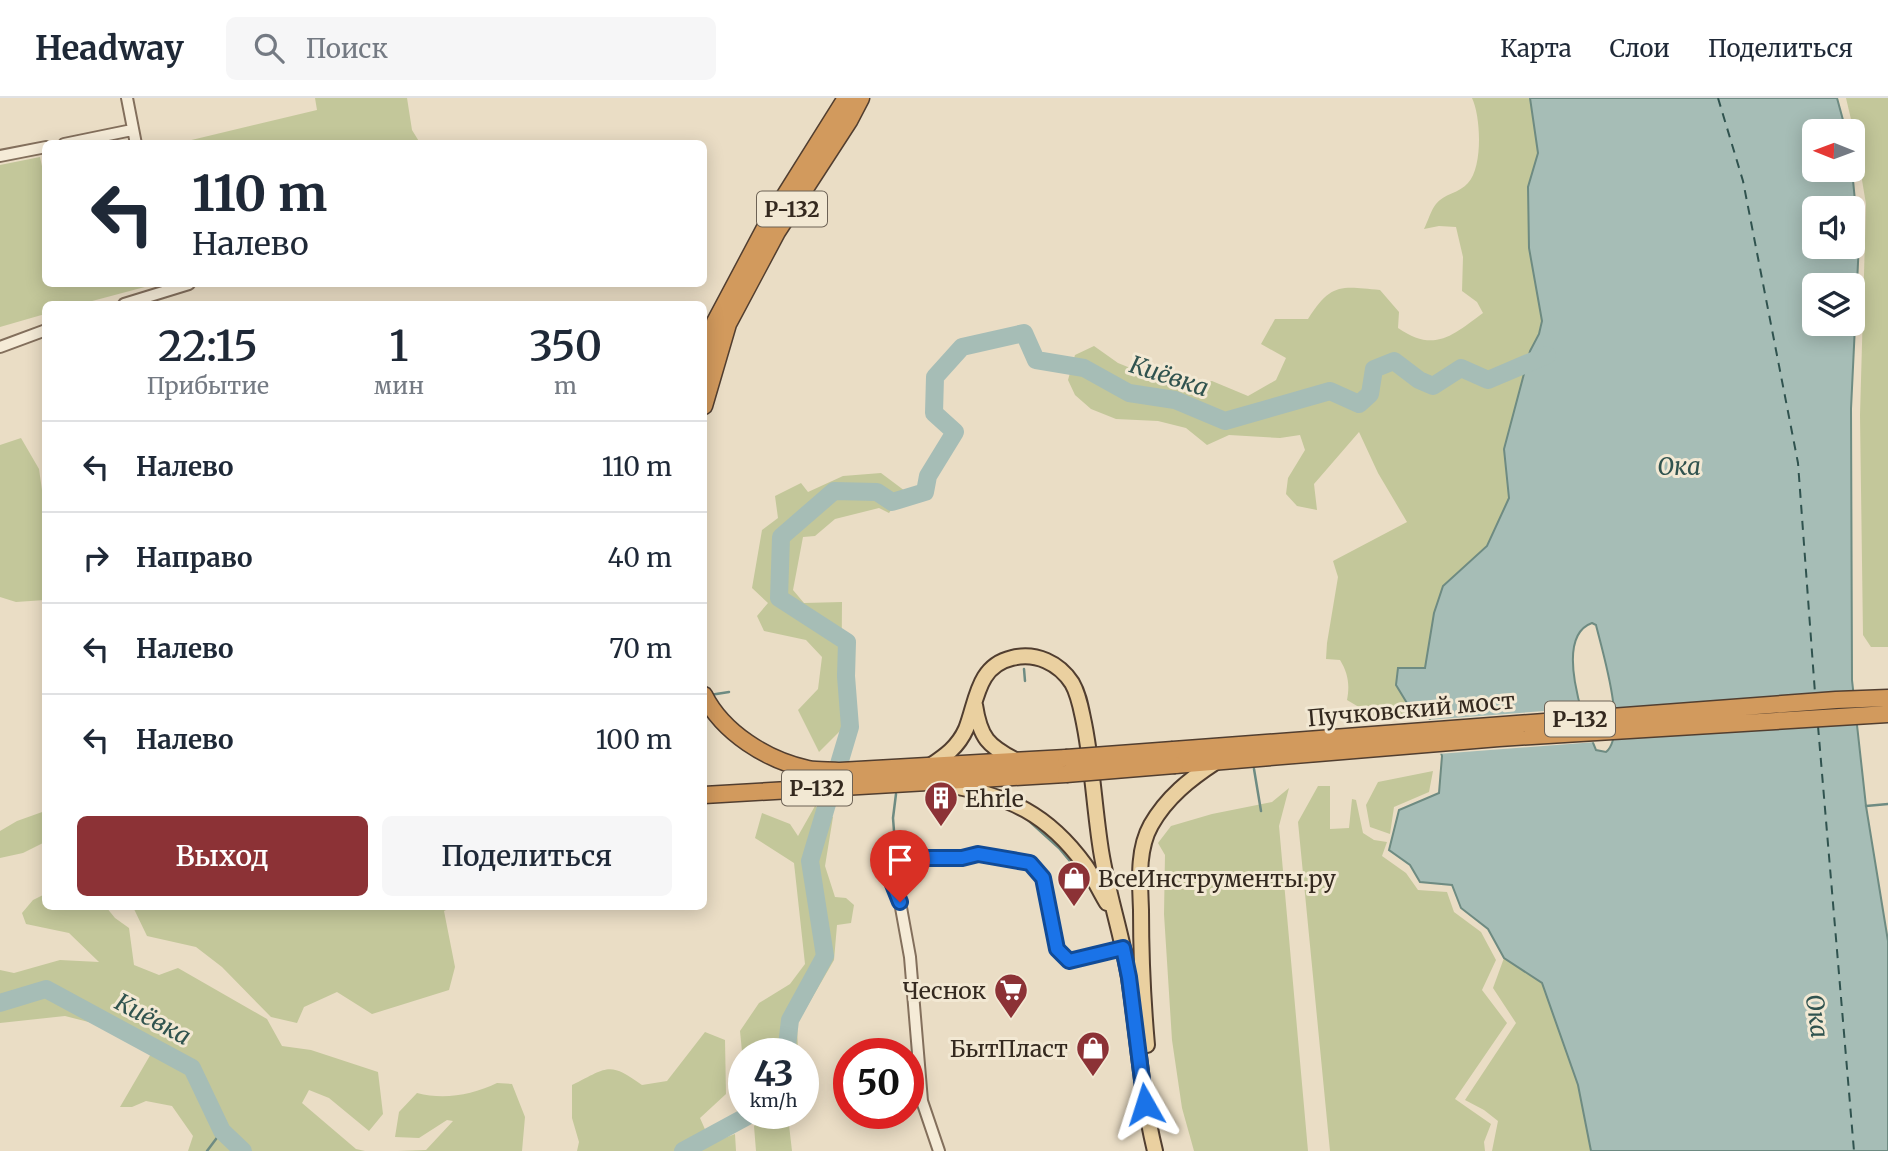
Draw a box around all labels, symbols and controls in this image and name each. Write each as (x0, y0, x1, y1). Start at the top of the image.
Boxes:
search box (226, 17, 716, 80)
text: Headway (35, 28, 184, 69)
icon: search (250, 29, 288, 67)
text: Поиск (306, 32, 388, 65)
text: Карта (1500, 33, 1572, 64)
text: Слои (1610, 33, 1670, 64)
text: Поделиться (1708, 33, 1853, 64)
north arrow (1802, 119, 1866, 182)
map controls (1802, 119, 1865, 336)
text: 110 m (192, 163, 327, 224)
icon: left (77, 168, 168, 259)
road number: Р-132 (757, 192, 827, 226)
button: sound (1802, 196, 1865, 259)
text: Налево (192, 224, 309, 264)
button: layers (1802, 273, 1865, 336)
text: 22:15 (158, 320, 258, 372)
text: 1 (389, 320, 409, 372)
text: 350 (529, 320, 602, 372)
water label: Киёвка (1125, 349, 1213, 403)
text: Прибытие (147, 371, 269, 400)
text: мин (374, 371, 424, 400)
text: m (554, 371, 577, 400)
icon: left (77, 448, 115, 486)
text: Налево (136, 450, 234, 483)
text: 110 m (602, 450, 672, 483)
water label: Ока (1657, 451, 1701, 482)
icon: right (77, 539, 115, 577)
text: Направо (136, 541, 253, 574)
text: 40 m (608, 541, 672, 574)
icon: left (77, 630, 115, 668)
text: Налево (136, 632, 234, 665)
text: 70 m (609, 632, 672, 665)
street label: Пучковский мост (1306, 685, 1516, 733)
road number: Р-132 (1545, 702, 1615, 736)
icon: left (77, 721, 115, 759)
text: Налево (136, 723, 234, 756)
text: 100 m (596, 723, 672, 756)
road number: Р-132 (782, 770, 852, 806)
building icon: Ehrle (922, 779, 960, 828)
place label: Ehrle (965, 784, 1024, 813)
button: Выход (77, 816, 368, 896)
button: Поделиться (382, 816, 672, 896)
pin (870, 830, 930, 902)
icon: arrive (881, 841, 919, 879)
shop icon: ВсеИнструменты.ру (1055, 859, 1093, 908)
place label: ВсеИнструменты.ру (1098, 864, 1336, 893)
supermarket icon: Чеснок (992, 971, 1030, 1020)
place label: Чеснок (903, 976, 986, 1005)
water label: Киёвка (110, 986, 196, 1052)
water label: Ока (1799, 992, 1835, 1040)
shop icon: БытПласт (1074, 1029, 1112, 1078)
place label: БытПласт (950, 1034, 1068, 1063)
speed limit sign: 50 (833, 1038, 924, 1129)
text: 43 (753, 1052, 794, 1096)
position arrow (1108, 1067, 1182, 1141)
text: km/h (750, 1089, 797, 1112)

